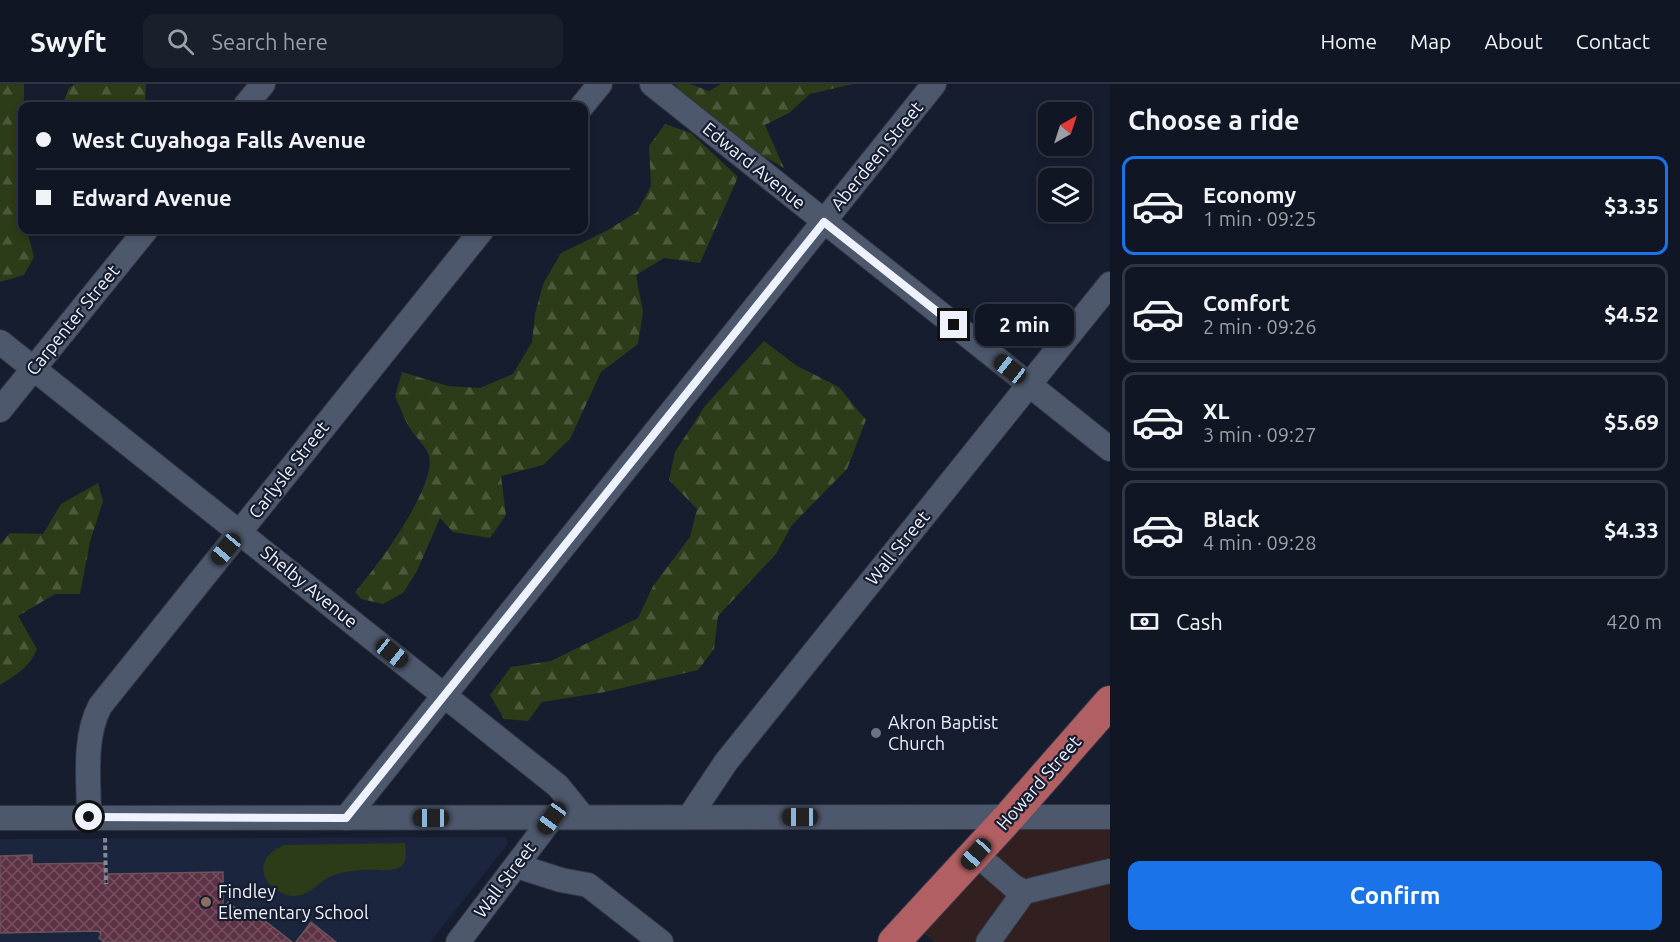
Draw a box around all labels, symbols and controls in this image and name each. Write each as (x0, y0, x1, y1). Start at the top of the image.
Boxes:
search box (143, 14, 563, 68)
icon: search (164, 25, 197, 58)
text: Swyft (30, 26, 107, 57)
text: Search here (212, 29, 328, 54)
text: Home (1320, 29, 1377, 53)
text: Map (1410, 29, 1451, 53)
text: About (1484, 29, 1543, 53)
text: Contact (1576, 29, 1650, 53)
street label: Aberdeen Street (826, 97, 926, 214)
north arrow (1038, 102, 1092, 156)
map controls (1038, 102, 1092, 222)
text: Choose a ride (1128, 105, 1300, 135)
street label: Edward Avenue (699, 118, 810, 213)
text: West Cuyahoga Falls Avenue (72, 127, 366, 152)
button: layers (1038, 168, 1092, 222)
icon: car (1131, 179, 1185, 233)
text: Economy (1203, 182, 1296, 207)
text: Edward Avenue (72, 185, 232, 210)
text: $3.35 (1604, 193, 1659, 218)
text: 1 min · 09:25 (1203, 207, 1317, 230)
street label: Carpenter Street (22, 260, 123, 379)
icon: car (1131, 287, 1185, 341)
text: Comfort (1203, 290, 1290, 315)
text: $4.52 (1604, 301, 1659, 326)
callout: 2 min (975, 304, 1074, 346)
route end (940, 311, 967, 338)
text: 2 min (999, 313, 1050, 336)
text: 2 min · 09:26 (1203, 315, 1317, 338)
car (990, 351, 1030, 387)
icon: car (1131, 395, 1185, 449)
text: XL (1203, 398, 1230, 423)
text: $5.69 (1604, 409, 1659, 434)
street label: Carlysle Street (244, 417, 332, 522)
text: 3 min · 09:27 (1203, 423, 1317, 446)
icon: car (1131, 503, 1185, 557)
street label: Wall Street (861, 506, 933, 588)
text: Black (1203, 506, 1260, 531)
text: $4.33 (1604, 517, 1659, 542)
car (208, 529, 244, 569)
text: 4 min · 09:28 (1203, 531, 1317, 554)
street label: Shelby Avenue (257, 541, 362, 631)
icon: cash (1128, 605, 1161, 638)
text: Cash (1176, 609, 1223, 634)
text: 420 m (1606, 610, 1662, 633)
car (372, 635, 412, 671)
place label: Akron Baptist Church (888, 712, 998, 753)
marker: Akron Baptist Church (869, 726, 883, 740)
street label: Howard Street (992, 731, 1084, 833)
car (534, 798, 570, 838)
route start (75, 803, 102, 830)
car (782, 808, 818, 826)
car (413, 809, 449, 827)
car (957, 835, 995, 873)
street label: Wall Street (469, 838, 539, 921)
button: Confirm (1128, 861, 1662, 930)
place label: Findley Elementary School (218, 881, 369, 922)
marker: Findley Elementary School (199, 895, 213, 909)

